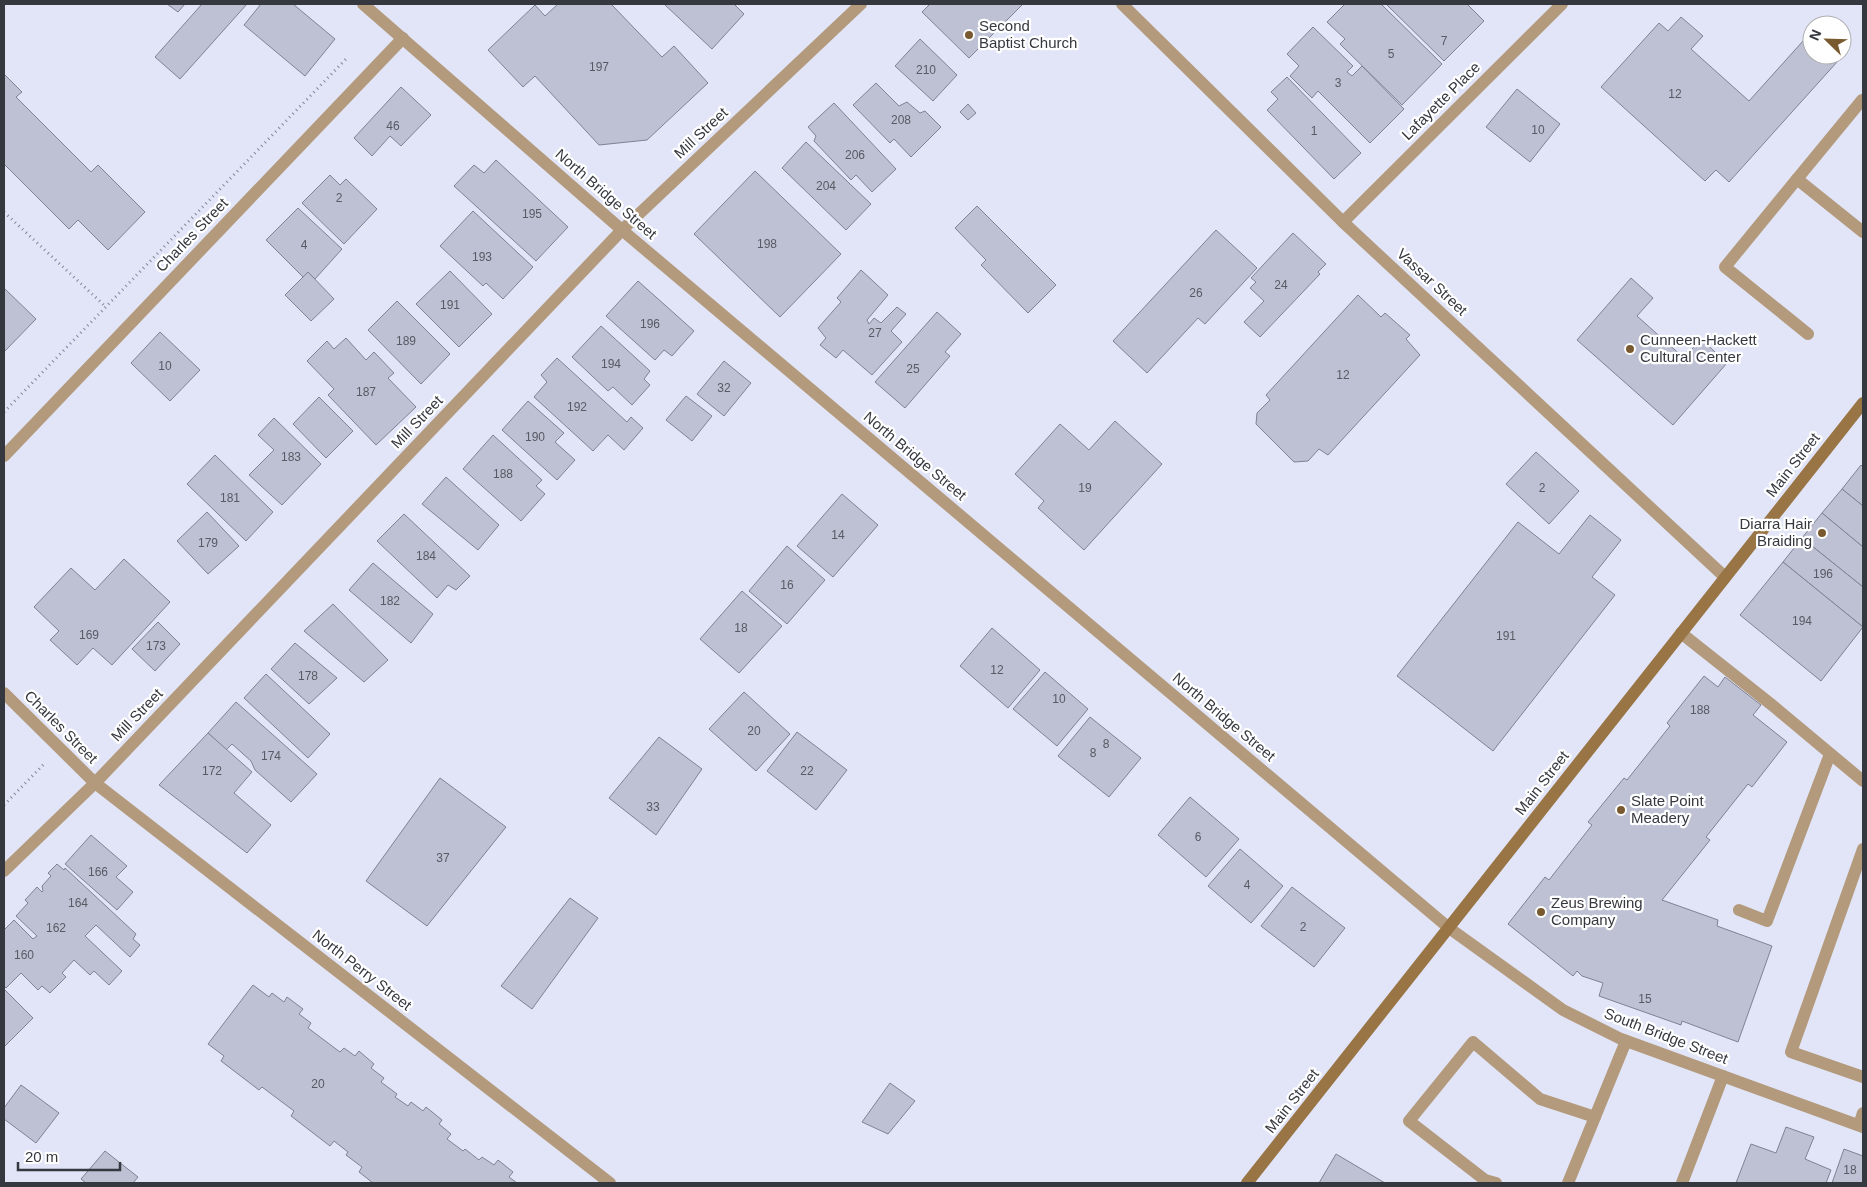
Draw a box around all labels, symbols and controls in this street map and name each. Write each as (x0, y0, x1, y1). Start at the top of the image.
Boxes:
north arrow (1802, 15, 1852, 65)
place label: Second Baptist Church (979, 17, 1077, 51)
text: N (1806, 27, 1824, 43)
marker: Second Baptist Church (963, 29, 975, 41)
house number: 7 (1441, 34, 1448, 48)
house number: 5 (1388, 47, 1395, 61)
street label: Lafayette Place (1398, 58, 1483, 143)
house number: 197 (589, 60, 609, 74)
house number: 210 (916, 63, 936, 77)
house number: 3 (1335, 76, 1342, 90)
house number: 12 (1668, 87, 1682, 101)
street label: Mill Street (670, 103, 731, 162)
house number: 208 (891, 113, 911, 127)
house number: 46 (386, 119, 400, 133)
house number: 10 (1531, 123, 1545, 137)
house number: 1 (1311, 124, 1318, 138)
street label: North Bridge Street (552, 145, 661, 243)
house number: 206 (845, 148, 865, 162)
house number: 204 (816, 179, 836, 193)
house number: 2 (336, 191, 343, 205)
street label: Charles Street (152, 194, 232, 275)
house number: 195 (522, 207, 542, 221)
house number: 198 (757, 237, 777, 251)
house number: 4 (301, 238, 308, 252)
street label: Vassar Street (1394, 245, 1472, 319)
house number: 193 (472, 250, 492, 264)
house number: 24 (1274, 278, 1288, 292)
house number: 26 (1189, 286, 1203, 300)
house number: 191 (440, 298, 460, 312)
house number: 196 (640, 317, 660, 331)
house number: 27 (868, 326, 882, 340)
place label: Cunneen-Hackett Cultural Center (1640, 331, 1758, 365)
house number: 189 (396, 334, 416, 348)
marker: Cunneen-Hackett Cultural Center (1624, 343, 1636, 355)
house number: 194 (601, 357, 621, 371)
house number: 10 (158, 359, 172, 373)
house number: 25 (906, 362, 920, 376)
house number: 12 (1336, 368, 1350, 382)
house number: 32 (717, 381, 731, 395)
house number: 187 (356, 385, 376, 399)
street label: Mill Street (387, 391, 446, 452)
house number: 192 (567, 400, 587, 414)
street label: North Bridge Street (861, 408, 971, 504)
street label: Main Street (1762, 429, 1823, 500)
house number: 190 (525, 430, 545, 444)
house number: 183 (281, 450, 301, 464)
house number: 188 (493, 467, 513, 481)
house number: 19 (1078, 481, 1092, 495)
house number: 2 (1539, 481, 1546, 495)
house number: 181 (220, 491, 240, 505)
place label: Diarra Hair Braiding (1739, 515, 1812, 549)
marker: Diarra Hair Braiding (1816, 527, 1828, 539)
house number: 14 (831, 528, 845, 542)
house number: 179 (198, 536, 218, 550)
house number: 184 (416, 549, 436, 563)
house number: 196 (1813, 567, 1833, 581)
house number: 16 (780, 578, 794, 592)
house number: 182 (380, 594, 400, 608)
house number: 194 (1792, 614, 1812, 628)
house number: 18 (734, 621, 748, 635)
house number: 169 (79, 628, 99, 642)
house number: 191 (1496, 629, 1516, 643)
house number: 173 (146, 639, 166, 653)
house number: 12 (990, 663, 1004, 677)
house number: 178 (298, 669, 318, 683)
street label: North Bridge Street (1170, 669, 1280, 765)
street label: Mill Street (107, 684, 166, 745)
street label: Charles Street (21, 687, 102, 767)
house number: 10 (1052, 692, 1066, 706)
house number: 188 (1690, 703, 1710, 717)
house number: 20 (747, 724, 761, 738)
house number: 8 (1103, 737, 1110, 751)
house number: 8 (1090, 746, 1097, 760)
street label: Main Street (1511, 747, 1572, 818)
house number: 174 (261, 749, 281, 763)
house number: 172 (202, 764, 222, 778)
house number: 22 (800, 764, 814, 778)
place label: Slate Point Meadery (1631, 792, 1704, 826)
house number: 33 (646, 800, 660, 814)
marker: Slate Point Meadery (1615, 804, 1627, 816)
house number: 6 (1195, 830, 1202, 844)
house number: 37 (436, 851, 450, 865)
house number: 166 (88, 865, 108, 879)
house number: 4 (1244, 878, 1251, 892)
place label: Zeus Brewing Company (1551, 894, 1643, 928)
house number: 164 (68, 896, 88, 910)
marker: Zeus Brewing Company (1535, 906, 1547, 918)
house number: 2 (1300, 920, 1307, 934)
house number: 162 (46, 921, 66, 935)
street label: North Perry Street (309, 926, 416, 1014)
house number: 160 (14, 948, 34, 962)
house number: 15 (1638, 992, 1652, 1006)
street label: South Bridge Street (1602, 1004, 1731, 1067)
street label: Main Street (1261, 1065, 1322, 1136)
house number: 20 (311, 1077, 325, 1091)
scale bar (18, 1140, 120, 1172)
text: 20 m (25, 1148, 58, 1165)
house number: 18 (1843, 1163, 1857, 1177)

